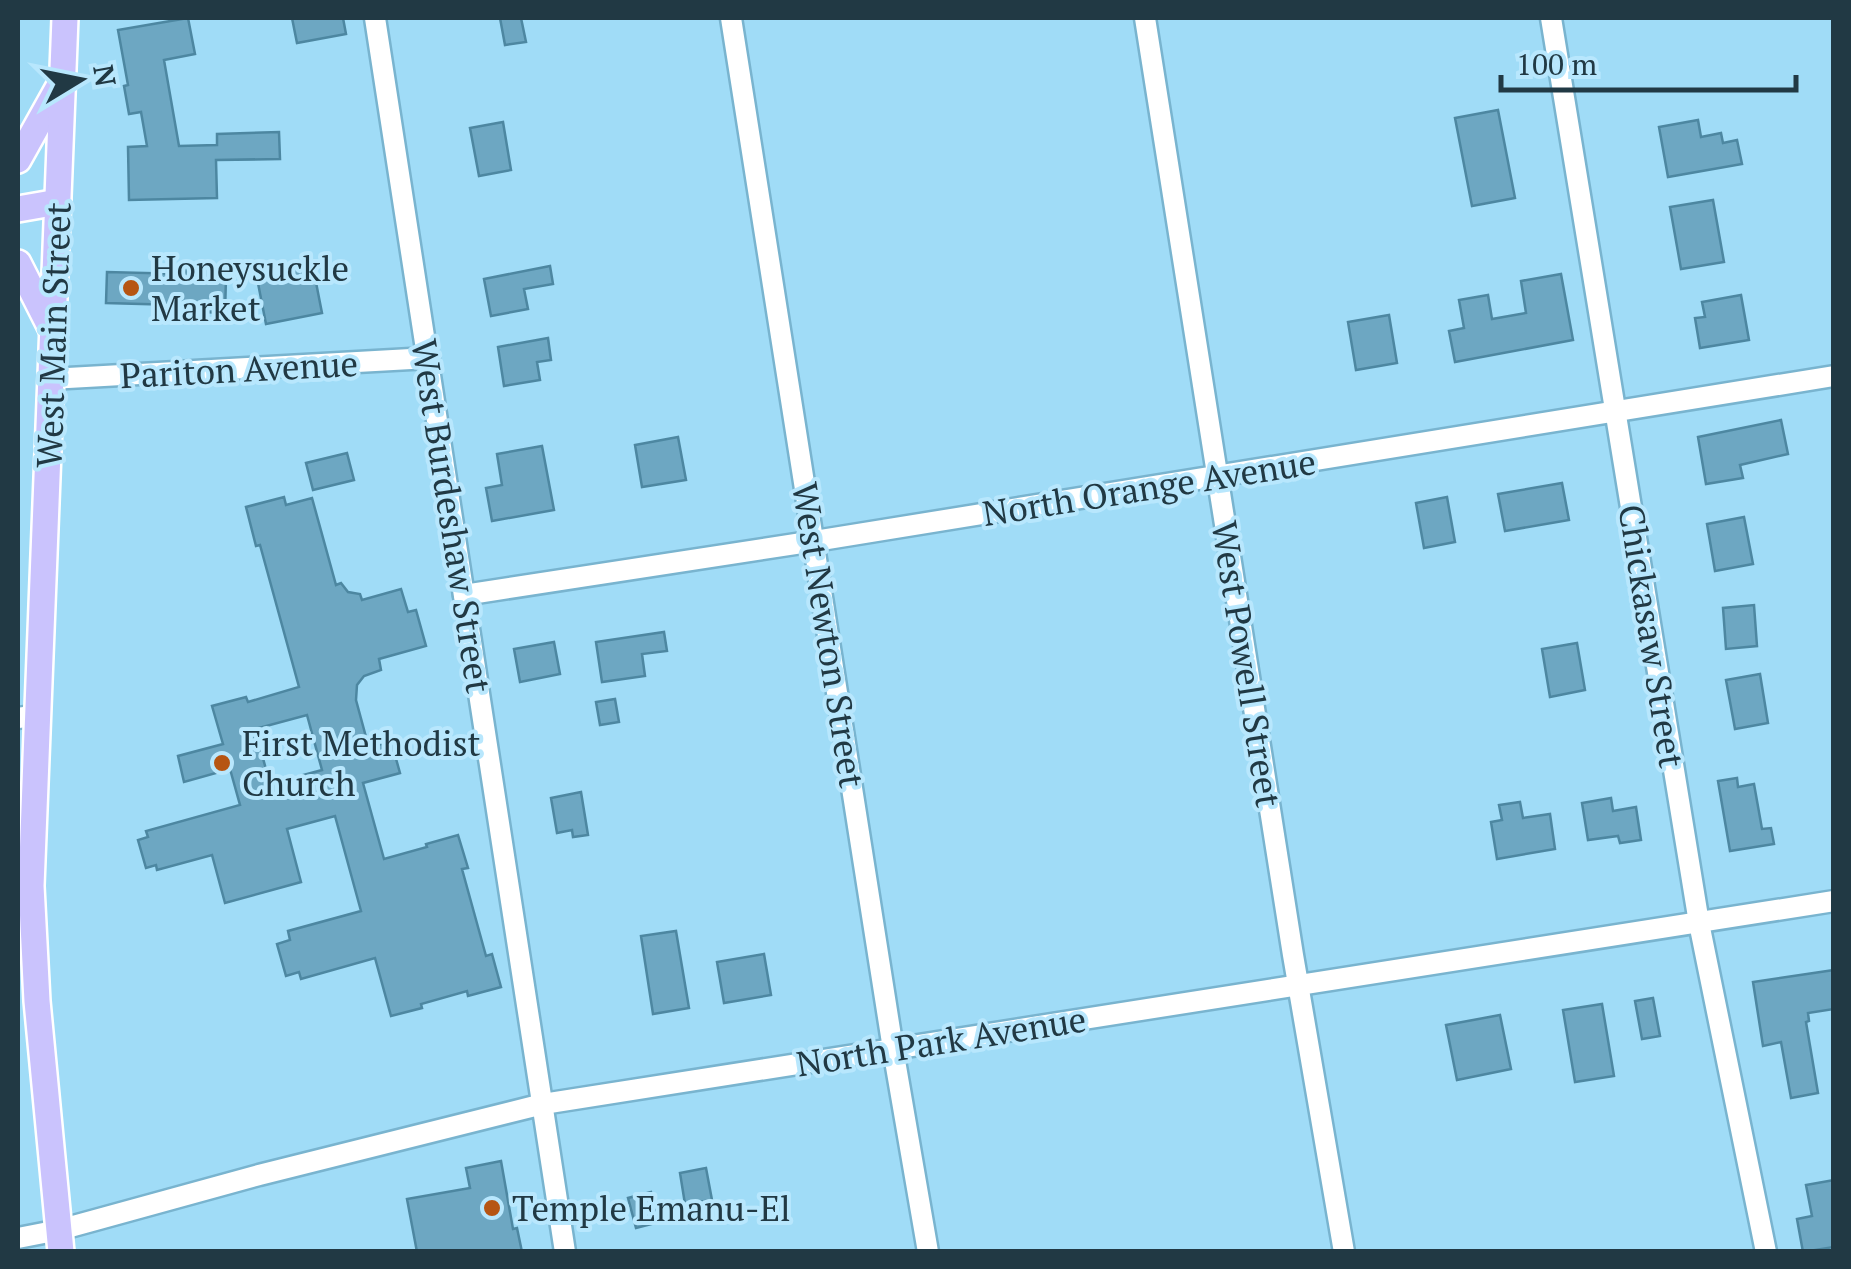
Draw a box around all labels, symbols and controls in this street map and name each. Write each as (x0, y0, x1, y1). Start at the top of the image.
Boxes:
north arrow (30, 30, 130, 130)
scale bar (1501, 30, 1796, 92)
text: 100 m (1516, 44, 1597, 84)
text: N (85, 62, 125, 89)
street label: West Main Street (25, 201, 81, 469)
place label: Honeysuckle Market (151, 245, 349, 331)
marker: Honeysuckle Market (120, 277, 142, 299)
street label: West Burdeshaw Street (401, 336, 503, 696)
street label: Pariton Avenue (119, 340, 359, 398)
street label: North Orange Avenue (979, 438, 1319, 536)
street label: West Newton Street (782, 479, 876, 791)
street label: Chickasaw Street (1608, 501, 1696, 771)
street label: West Powell Street (1202, 518, 1292, 810)
place label: First Methodist Church (242, 720, 481, 806)
marker: First Methodist Church (211, 752, 233, 774)
street label: North Park Avenue (793, 995, 1089, 1087)
place label: Temple Emanu-El (512, 1185, 791, 1231)
marker: Temple Emanu-El (481, 1197, 503, 1219)

